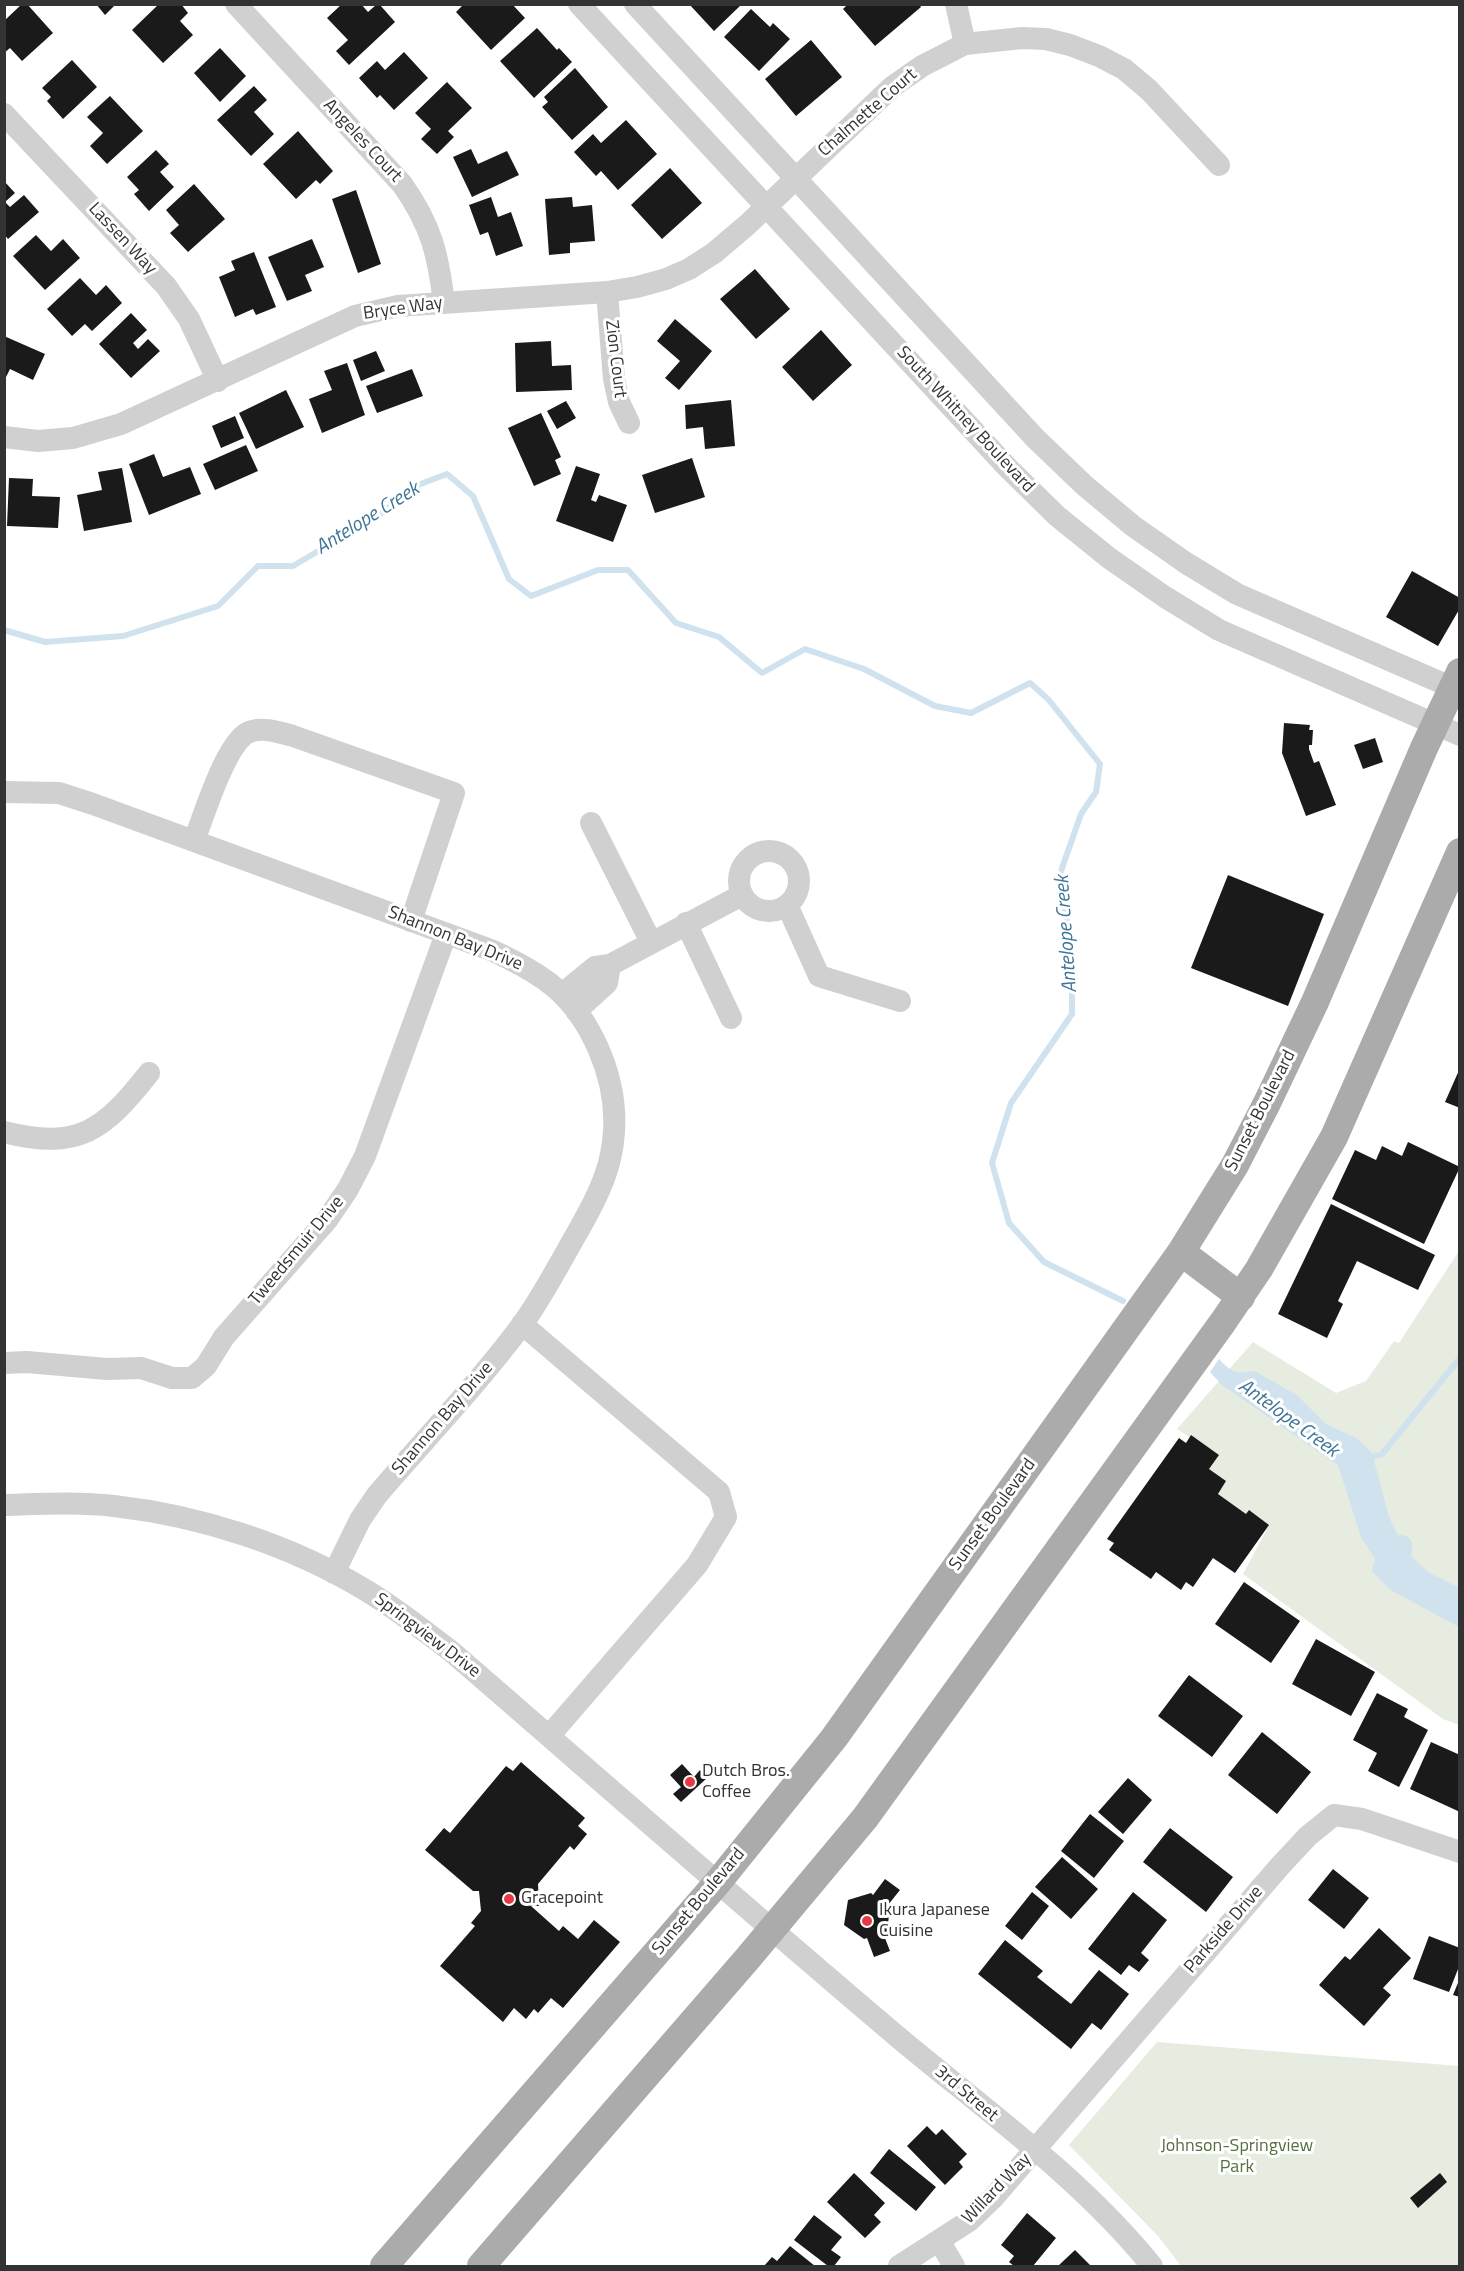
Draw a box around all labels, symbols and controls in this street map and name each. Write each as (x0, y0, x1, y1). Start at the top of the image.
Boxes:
street label: Chalmette Court (814, 64, 922, 162)
street label: Angeles Court (318, 95, 406, 187)
street label: Lassen Way (83, 199, 161, 279)
street label: Bryce Way (362, 293, 444, 325)
street label: Zion Court (600, 319, 630, 399)
street label: South Whitney Boulevard (892, 342, 1038, 498)
water label: Antelope Creek (312, 478, 424, 560)
water label: Antelope Creek (1051, 874, 1083, 994)
street label: Shannon Bay Drive (385, 902, 525, 976)
street label: Sunset Boulevard (1221, 1047, 1301, 1175)
street label: Tweedsmuir Drive (245, 1192, 349, 1310)
street label: Shannon Bay Drive (388, 1358, 498, 1480)
water label: Antelope Creek (1233, 1375, 1343, 1463)
street label: Sunset Boulevard (945, 1455, 1041, 1575)
street label: Springview Drive (370, 1589, 484, 1683)
place label: Dutch Bros. Coffee (702, 1761, 790, 1804)
marker: Dutch Bros. Coffee (683, 1775, 697, 1789)
street label: Sunset Boulevard (648, 1844, 750, 1960)
street label: Parkside Drive (1180, 1882, 1268, 1978)
place label: Gracepoint (521, 1888, 603, 1910)
marker: Gracepoint (502, 1892, 516, 1906)
place label: Ikura Japanese Cuisine (879, 1900, 990, 1942)
marker: Ikura Japanese Cuisine (860, 1914, 874, 1928)
street label: 3rd Street (930, 2061, 1002, 2127)
park label: Johnson-Springview Park (1161, 2136, 1313, 2178)
street label: Willard Way (958, 2149, 1036, 2229)

